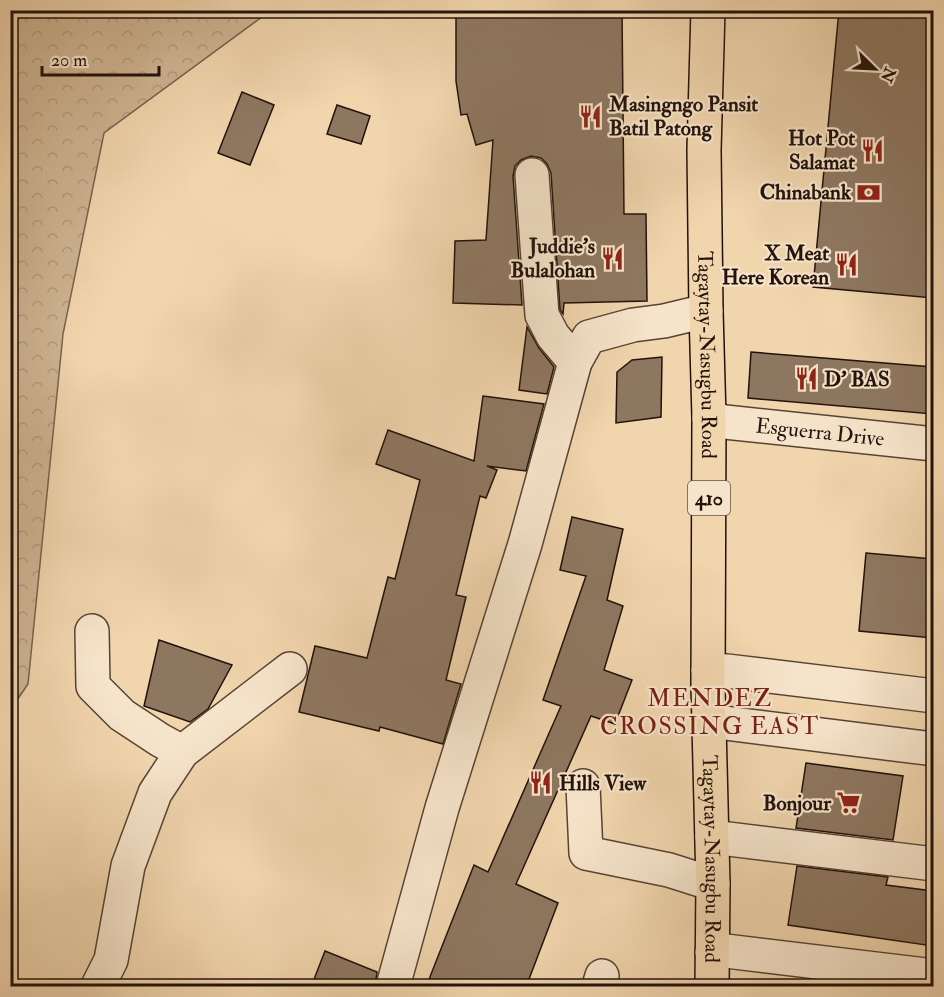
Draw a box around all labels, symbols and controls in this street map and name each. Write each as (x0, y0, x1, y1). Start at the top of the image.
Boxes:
scale bar (42, 39, 159, 77)
north arrow (845, 39, 905, 99)
text: 20 m (51, 49, 87, 72)
text: N (875, 63, 900, 86)
place label: Masingngo Pansit Batil Patong (608, 91, 758, 142)
restaurant icon: Masingngo Pansit Batil Patong (578, 103, 604, 129)
place label: Hot Pot Salamat (788, 125, 855, 176)
restaurant icon: Hot Pot Salamat (860, 137, 886, 163)
place label: Chinabank (760, 179, 852, 206)
bank icon: Chinabank (856, 179, 882, 205)
place label: Juddie's Bulalohan (511, 233, 595, 284)
place label: X Meat Here Korean (722, 240, 829, 291)
restaurant icon: Juddie's Bulalohan (600, 245, 626, 271)
street label: Tagaytay-Nasugbu Road (691, 251, 722, 460)
restaurant icon: X Meat Here Korean (834, 252, 860, 278)
restaurant icon: D' BAS (793, 366, 819, 392)
place label: D' BAS (824, 366, 890, 393)
street label: Esguerra Drive (754, 412, 886, 453)
road number: 410 (688, 481, 730, 515)
district label: MENDEZ CROSSING EAST (600, 683, 820, 742)
street label: Tagaytay-Nasugbu Road (696, 754, 726, 964)
restaurant icon: Hills View (528, 770, 554, 796)
place label: Hills View (559, 770, 647, 797)
place label: Bonjour (763, 790, 832, 817)
supermarket icon: Bonjour (836, 790, 862, 816)

